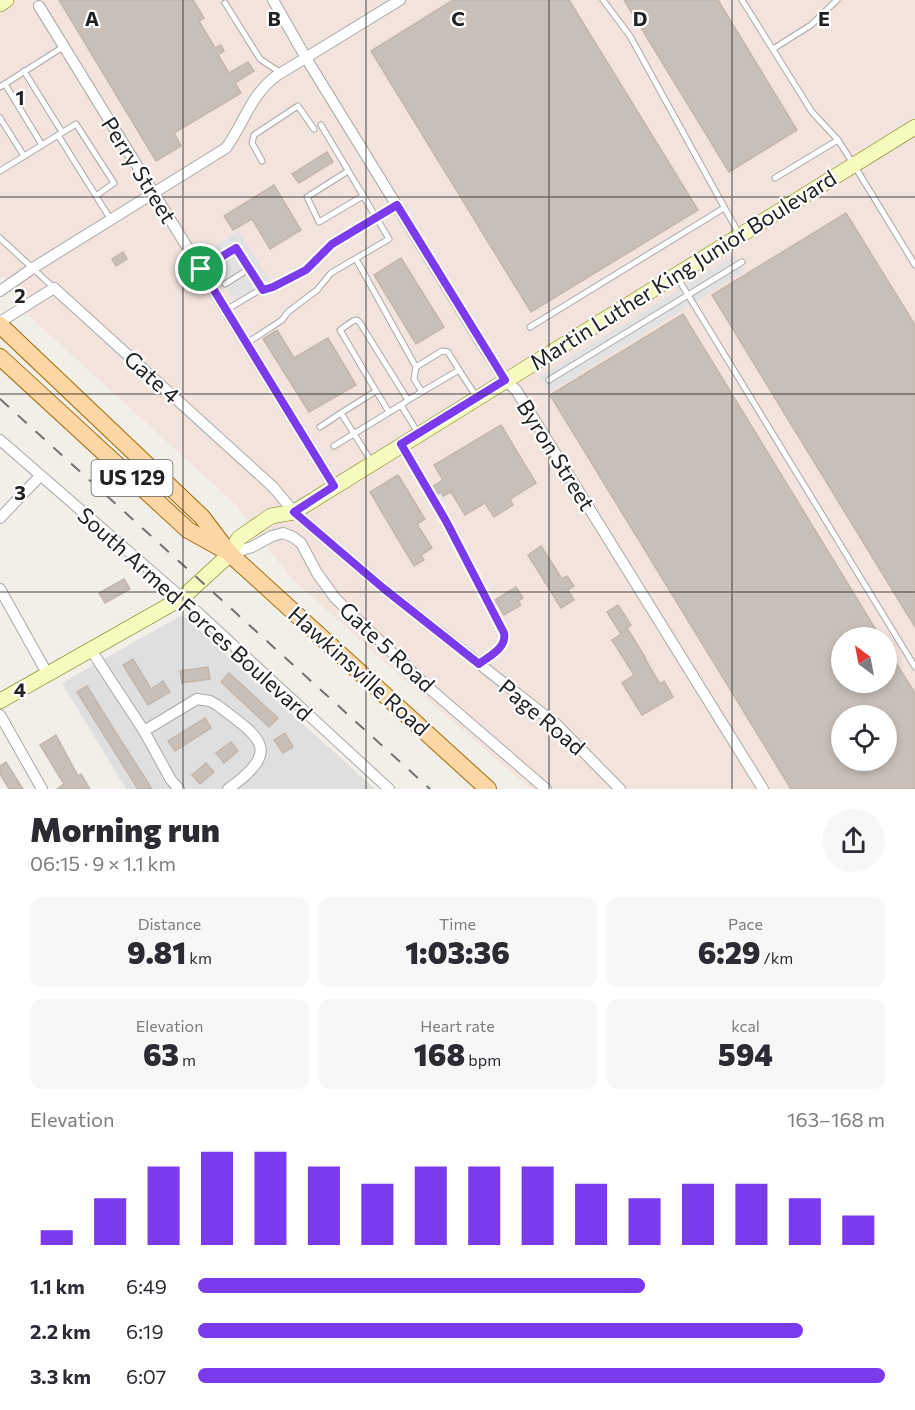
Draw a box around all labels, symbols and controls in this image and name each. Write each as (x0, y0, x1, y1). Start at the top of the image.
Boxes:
text: A (85, 6, 99, 30)
text: B (267, 6, 281, 30)
text: C (451, 6, 465, 30)
text: D (633, 6, 647, 30)
text: E (818, 6, 830, 30)
text: 1 (15, 85, 25, 109)
street label: Perry Street (96, 112, 183, 228)
street label: Martin Luther King Junior Boulevard (525, 164, 841, 375)
pin (175, 243, 226, 294)
icon: arrive (184, 252, 217, 285)
text: 2 (14, 283, 26, 307)
street label: Gate 4 (119, 345, 186, 409)
street label: Byron Street (512, 394, 601, 515)
road number: US 129 (92, 460, 172, 496)
text: 3 (14, 480, 26, 504)
street label: South Armed Forces Boulevard (72, 501, 318, 726)
street label: Gate 5 Road (334, 596, 441, 698)
street label: Hawkinsville Road (283, 600, 435, 741)
north arrow (831, 627, 897, 693)
map controls (831, 627, 897, 771)
street label: Page Road (494, 673, 591, 760)
text: 4 (14, 677, 26, 701)
button: locate (831, 705, 897, 771)
text: Morning run (30, 808, 220, 849)
button: share (822, 809, 885, 872)
text: 06:15 · 9 × 1.1 km (30, 851, 176, 875)
text: Distance (138, 914, 201, 933)
text: Time (439, 914, 476, 933)
text: Pace (728, 914, 763, 933)
text: 9.81 (127, 933, 186, 970)
text: 1:03:36 (405, 933, 510, 970)
text: 6:29 (698, 933, 761, 970)
text: km (186, 948, 212, 967)
text: /km (761, 948, 793, 967)
text: Elevation (136, 1016, 203, 1035)
text: Heart rate (420, 1016, 495, 1035)
text: kcal (731, 1016, 760, 1035)
text: 63 (143, 1035, 179, 1072)
text: 168 (414, 1035, 465, 1072)
text: 594 (718, 1035, 773, 1072)
text: m (179, 1050, 196, 1069)
text: bpm (465, 1050, 501, 1069)
text: Elevation (30, 1107, 115, 1131)
text: 163–168 m (787, 1107, 885, 1131)
text: 1.1 km (30, 1274, 85, 1298)
text: 6:49 (126, 1274, 167, 1298)
text: 2.2 km (30, 1319, 91, 1343)
text: 6:19 (126, 1319, 164, 1343)
text: 3.3 km (30, 1364, 91, 1388)
text: 6:07 (126, 1364, 166, 1388)

